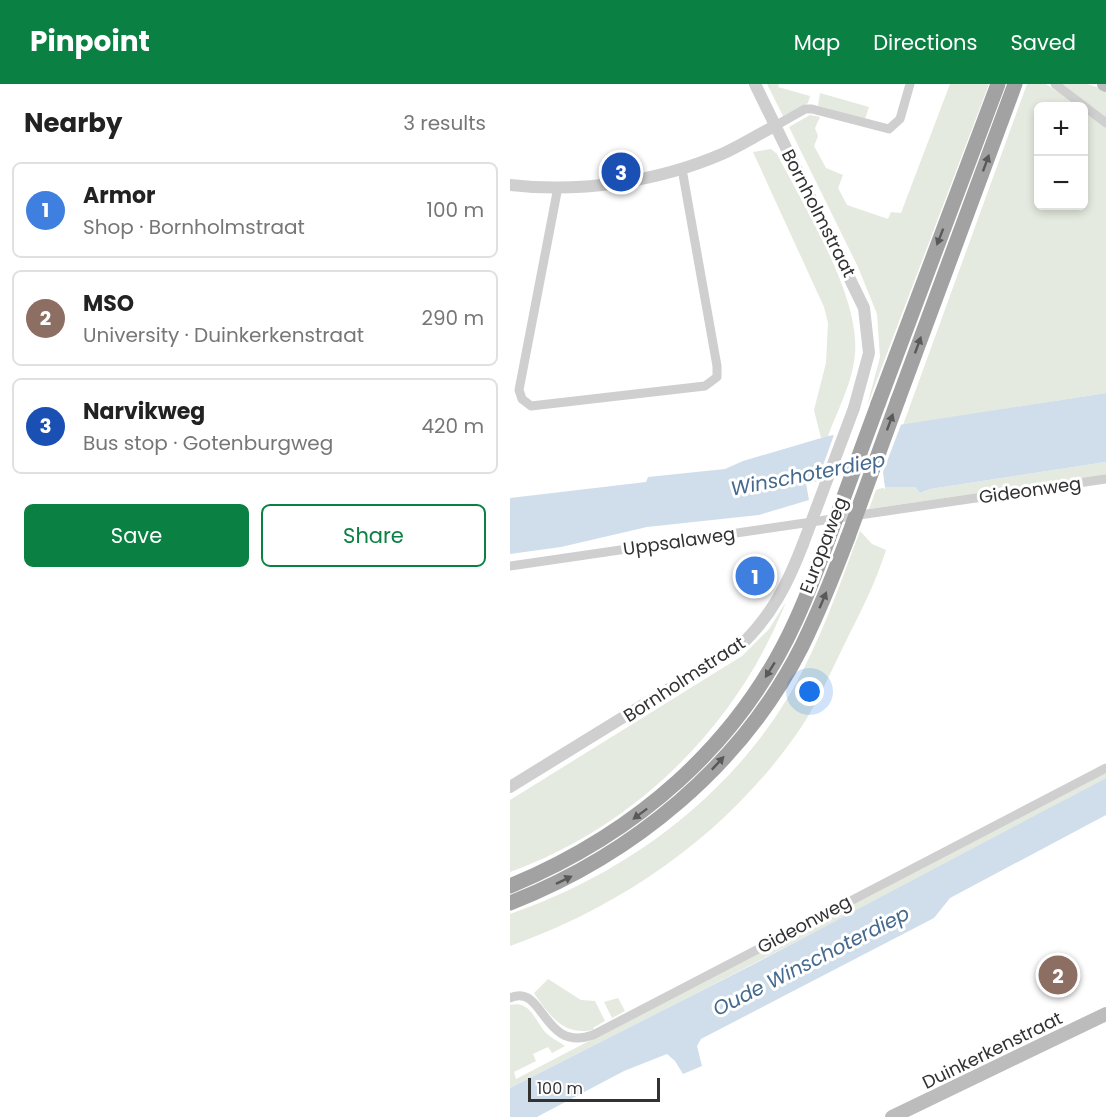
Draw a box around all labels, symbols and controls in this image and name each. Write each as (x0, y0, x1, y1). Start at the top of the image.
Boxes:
text: Pinpoint (30, 22, 150, 61)
text: Map (794, 28, 840, 57)
text: Directions (873, 28, 977, 57)
text: Saved (1010, 28, 1076, 57)
map controls (1034, 102, 1088, 210)
button: + (1034, 102, 1088, 156)
text: Nearby (24, 105, 122, 141)
text: 3 results (403, 109, 486, 137)
street label: Bornholmstraat (776, 145, 862, 281)
pin: 3 (602, 150, 640, 194)
one-way arrow (982, 154, 991, 172)
button: − (1034, 156, 1088, 210)
text: Armor (83, 180, 155, 211)
text: 1 (42, 196, 49, 224)
text: 100 m (427, 196, 484, 224)
text: Shop · Bornholmstraat (83, 213, 305, 241)
one-way arrow (935, 228, 944, 246)
text: MSO (83, 288, 134, 319)
text: 2 (40, 304, 51, 332)
text: 290 m (421, 304, 484, 332)
text: University · Duinkerkenstraat (83, 321, 364, 349)
one-way arrow (913, 336, 923, 354)
text: Narvikweg (83, 396, 205, 427)
text: 3 (39, 412, 52, 440)
text: 420 m (421, 412, 484, 440)
one-way arrow (885, 413, 895, 431)
text: Bus stop · Gotenburgweg (83, 429, 333, 457)
water label: Winschoterdiep (728, 445, 888, 503)
street label: Gideonweg (977, 470, 1083, 510)
street label: Europaweg (793, 493, 853, 597)
button: Save (24, 504, 249, 567)
button: Share (261, 504, 486, 567)
street label: Uppsalaweg (621, 521, 737, 561)
pin: 1 (736, 554, 774, 598)
one-way arrow (818, 591, 827, 608)
street label: Bornholmstraat (618, 630, 750, 728)
one-way arrow (764, 661, 775, 678)
your location (795, 677, 824, 706)
one-way arrow (711, 756, 725, 770)
one-way arrow (632, 808, 648, 820)
one-way arrow (555, 876, 572, 885)
street label: Gideonweg (753, 889, 855, 959)
water label: Oude Winschoterdiep (708, 899, 914, 1023)
pin: 2 (1038, 952, 1078, 998)
street label: Duinkerkenstraat (918, 1005, 1066, 1095)
scale bar (528, 1075, 660, 1102)
text: 100 m (537, 1077, 583, 1100)

